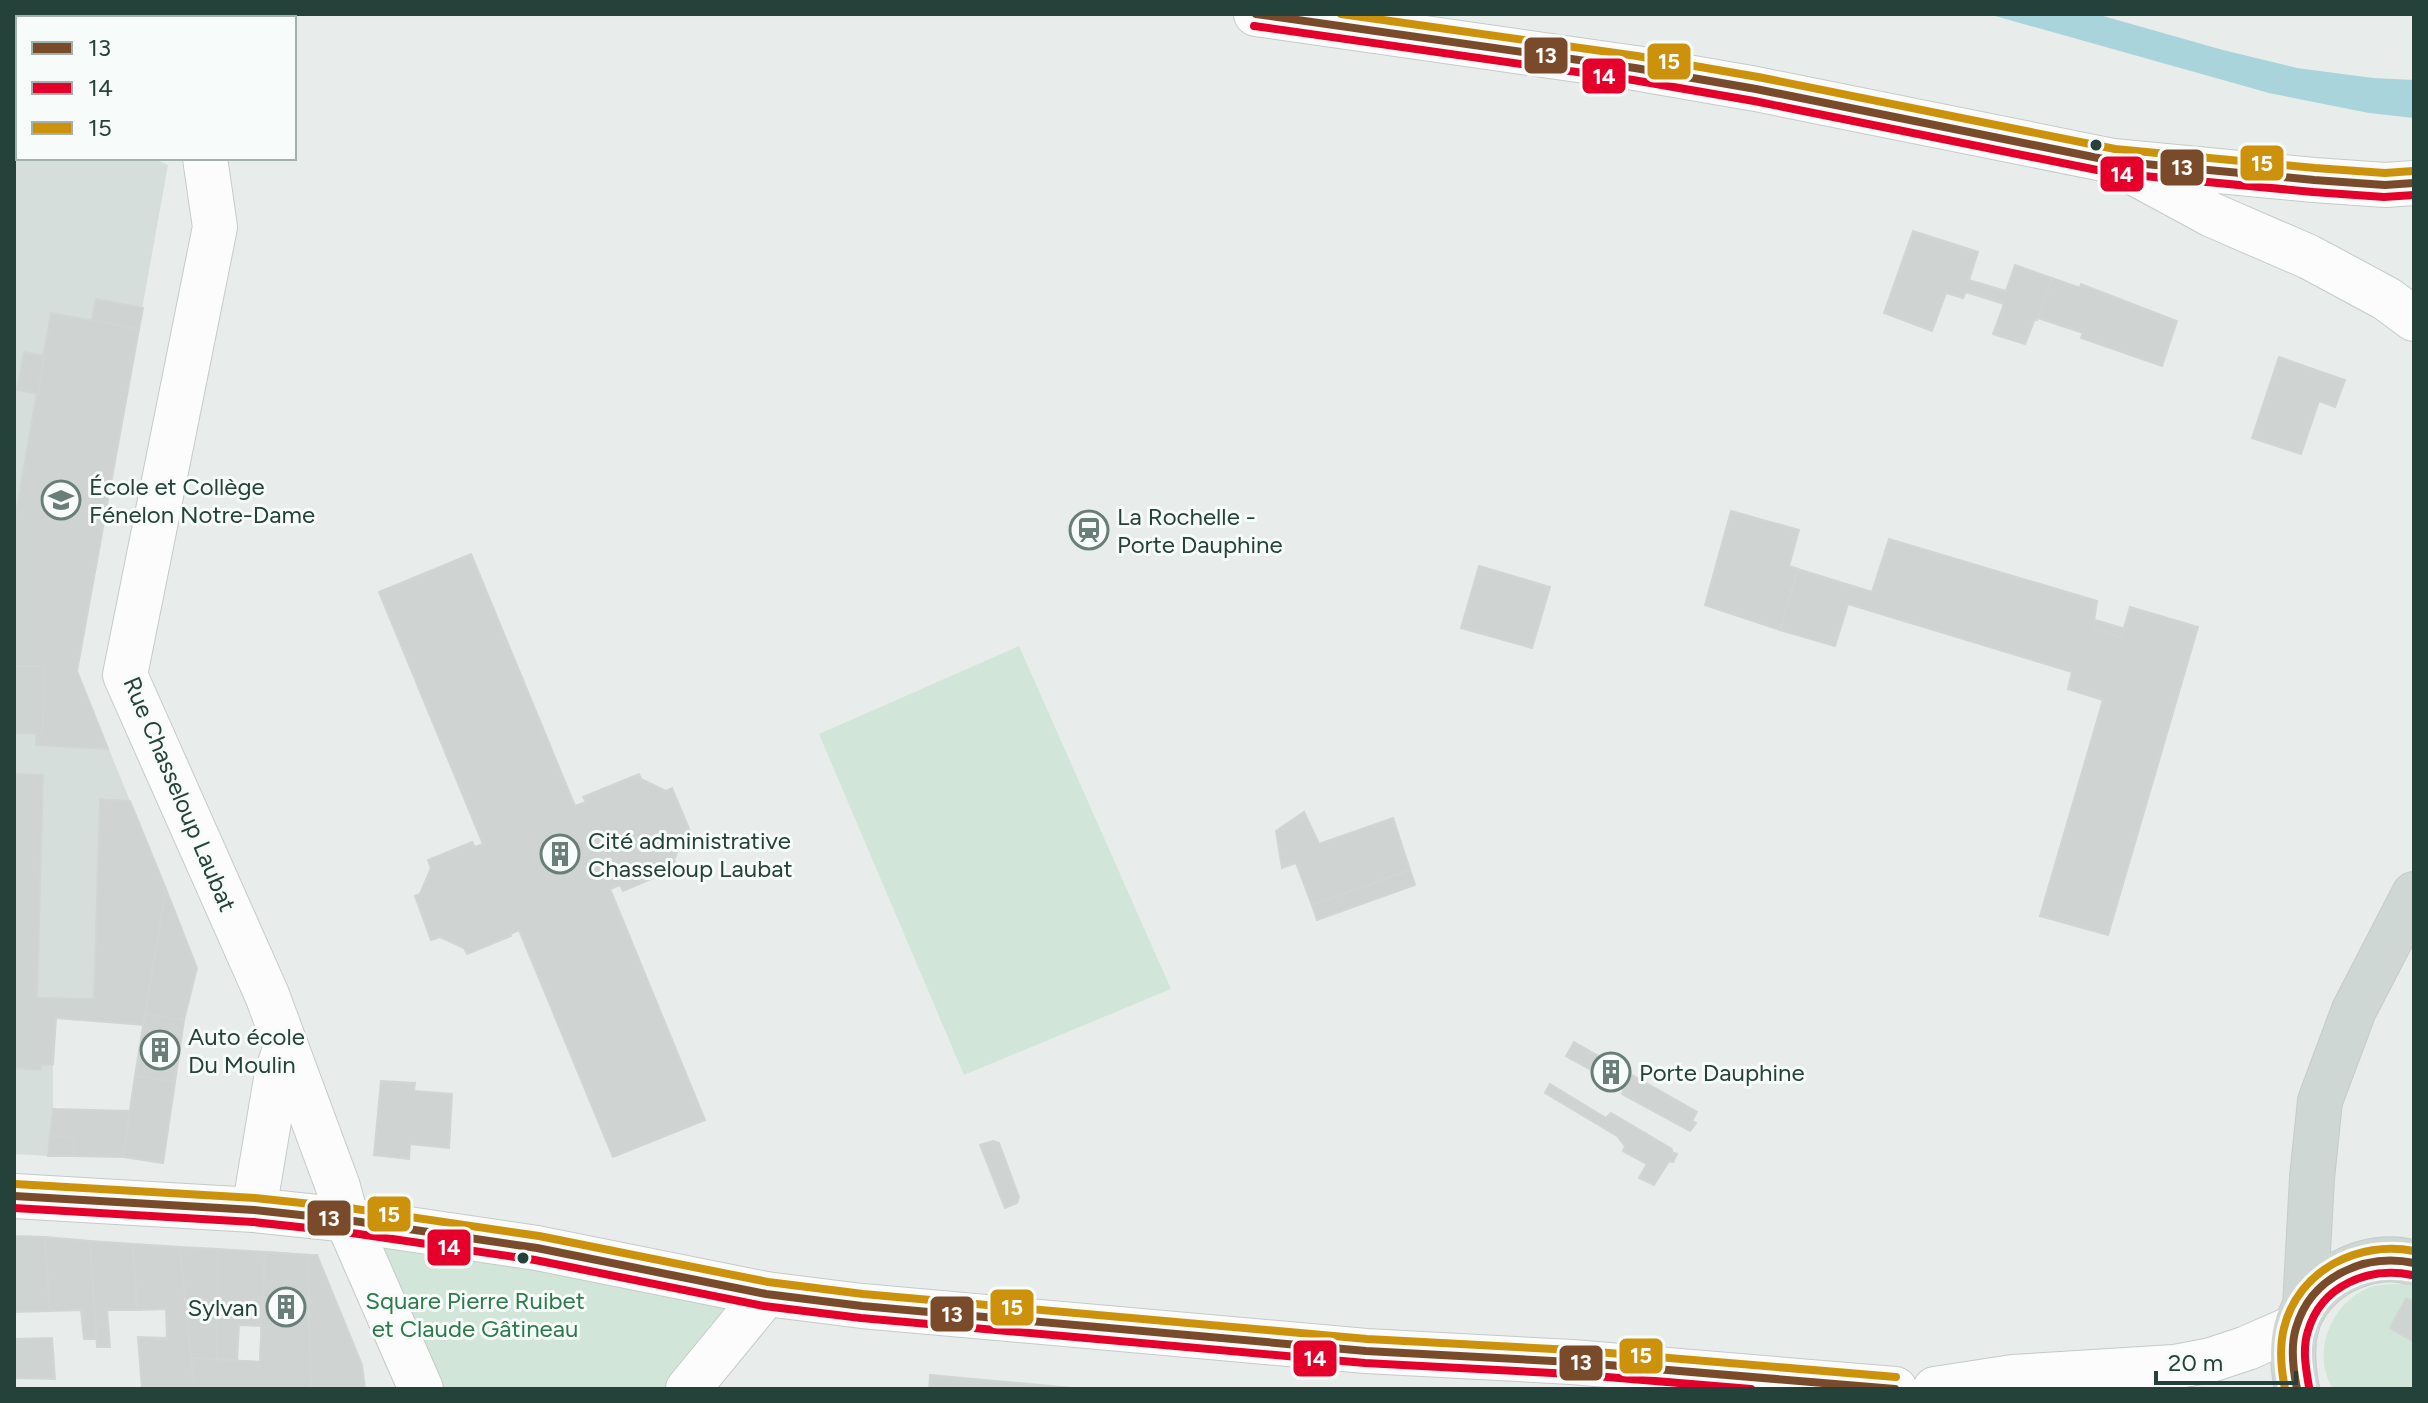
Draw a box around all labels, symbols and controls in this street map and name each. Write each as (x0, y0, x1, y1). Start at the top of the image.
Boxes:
legend (16, 16, 296, 160)
text: 13 (88, 33, 111, 62)
line badge: 13 (1523, 36, 1569, 75)
text: 13 (1535, 42, 1557, 69)
line badge: 15 (1646, 42, 1692, 81)
text: 15 (1658, 48, 1680, 75)
line badge: 14 (1581, 57, 1627, 95)
text: 14 (1592, 63, 1616, 90)
text: 14 (88, 73, 113, 102)
text: 15 (88, 113, 112, 142)
unlabelled marker (2088, 137, 2104, 153)
line badge: 15 (2239, 144, 2285, 182)
line badge: 13 (2159, 148, 2205, 187)
text: 15 (2251, 150, 2273, 177)
text: 13 (2171, 154, 2193, 181)
line badge: 14 (2099, 155, 2145, 193)
text: 14 (2110, 161, 2134, 188)
place label: École et Collège Fénelon Notre-Dame (89, 472, 315, 529)
school or university icon: École et Collège Fénelon Notre-Dame (40, 479, 82, 521)
place label: La Rochelle - Porte Dauphine (1117, 502, 1283, 559)
station icon: La Rochelle - Porte Dauphine (1068, 509, 1110, 551)
street label: Rue Chasseloup Laubat (117, 672, 243, 916)
place label: Cité administrative Chasseloup Laubat (588, 826, 793, 883)
building icon: Cité administrative Chasseloup Laubat (539, 833, 581, 875)
place label: Auto école Du Moulin (188, 1022, 305, 1079)
building icon: Auto école Du Moulin (139, 1029, 181, 1071)
building icon: Porte Dauphine (1590, 1051, 1632, 1093)
place label: Porte Dauphine (1639, 1058, 1805, 1087)
line badge: 15 (366, 1195, 412, 1233)
line badge: 13 (306, 1199, 352, 1237)
text: 15 (378, 1201, 400, 1228)
text: 13 (318, 1205, 340, 1232)
line badge: 14 (426, 1228, 472, 1267)
text: 14 (437, 1234, 461, 1261)
unlabelled marker (515, 1250, 531, 1266)
building icon: Sylvan (265, 1286, 307, 1328)
park label: Square Pierre Ruibet et Claude Gâtineau (365, 1286, 585, 1343)
line badge: 15 (989, 1288, 1035, 1327)
place label: Sylvan (188, 1293, 258, 1322)
text: 15 (1001, 1294, 1023, 1321)
line badge: 13 (929, 1295, 975, 1333)
text: 13 (941, 1301, 963, 1328)
scale bar (2156, 1335, 2296, 1385)
line badge: 15 (1618, 1337, 1664, 1375)
line badge: 14 (1292, 1339, 1338, 1378)
text: 15 (1630, 1342, 1652, 1369)
line badge: 13 (1558, 1344, 1604, 1382)
text: 14 (1303, 1345, 1327, 1372)
text: 20 m (2168, 1348, 2223, 1377)
text: 13 (1570, 1349, 1592, 1376)

